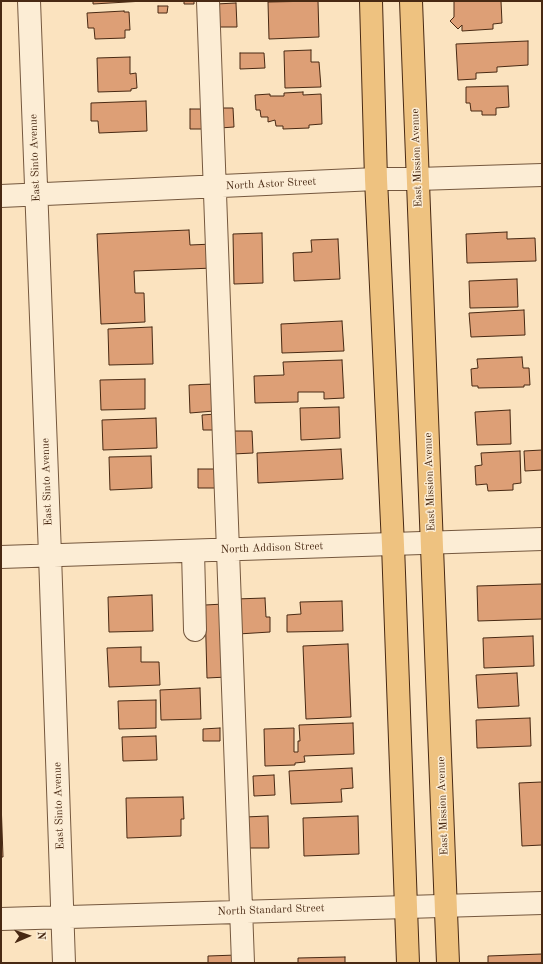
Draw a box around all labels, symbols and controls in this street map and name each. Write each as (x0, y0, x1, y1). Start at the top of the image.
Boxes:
street label: East Mission Avenue (409, 108, 425, 208)
street label: East Sinto Avenue (27, 114, 43, 202)
street label: North Astor Street (225, 175, 317, 193)
street label: East Mission Avenue (422, 432, 438, 532)
street label: East Sinto Avenue (39, 438, 55, 526)
street label: North Addison Street (220, 540, 324, 556)
street label: East Mission Avenue (435, 756, 451, 856)
street label: East Sinto Avenue (51, 762, 67, 850)
street label: North Standard Street (217, 902, 325, 918)
north arrow (8, 916, 48, 956)
text: N (35, 931, 46, 940)

